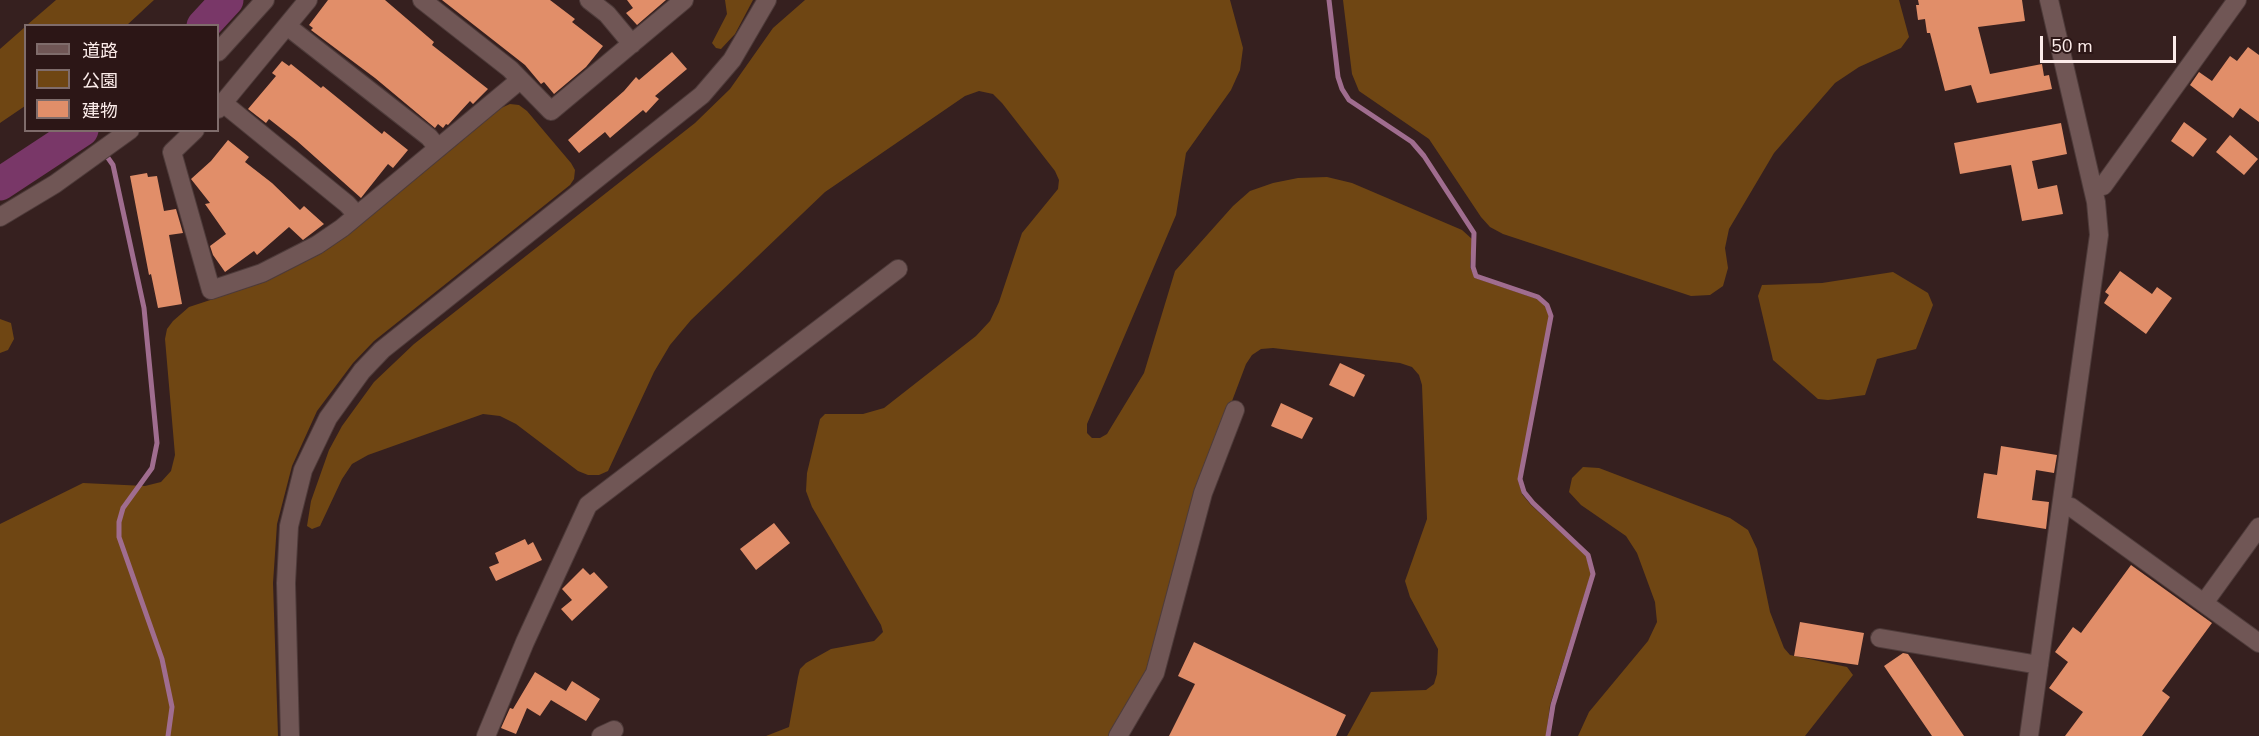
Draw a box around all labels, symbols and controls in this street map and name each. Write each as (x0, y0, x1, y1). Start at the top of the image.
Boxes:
legend (24, 24, 219, 132)
scale bar (2043, 24, 2180, 62)
text: 50 m (2051, 34, 2093, 58)
text: 道路 (82, 39, 118, 63)
text: 公園 (82, 69, 118, 93)
text: 建物 (82, 99, 118, 123)

